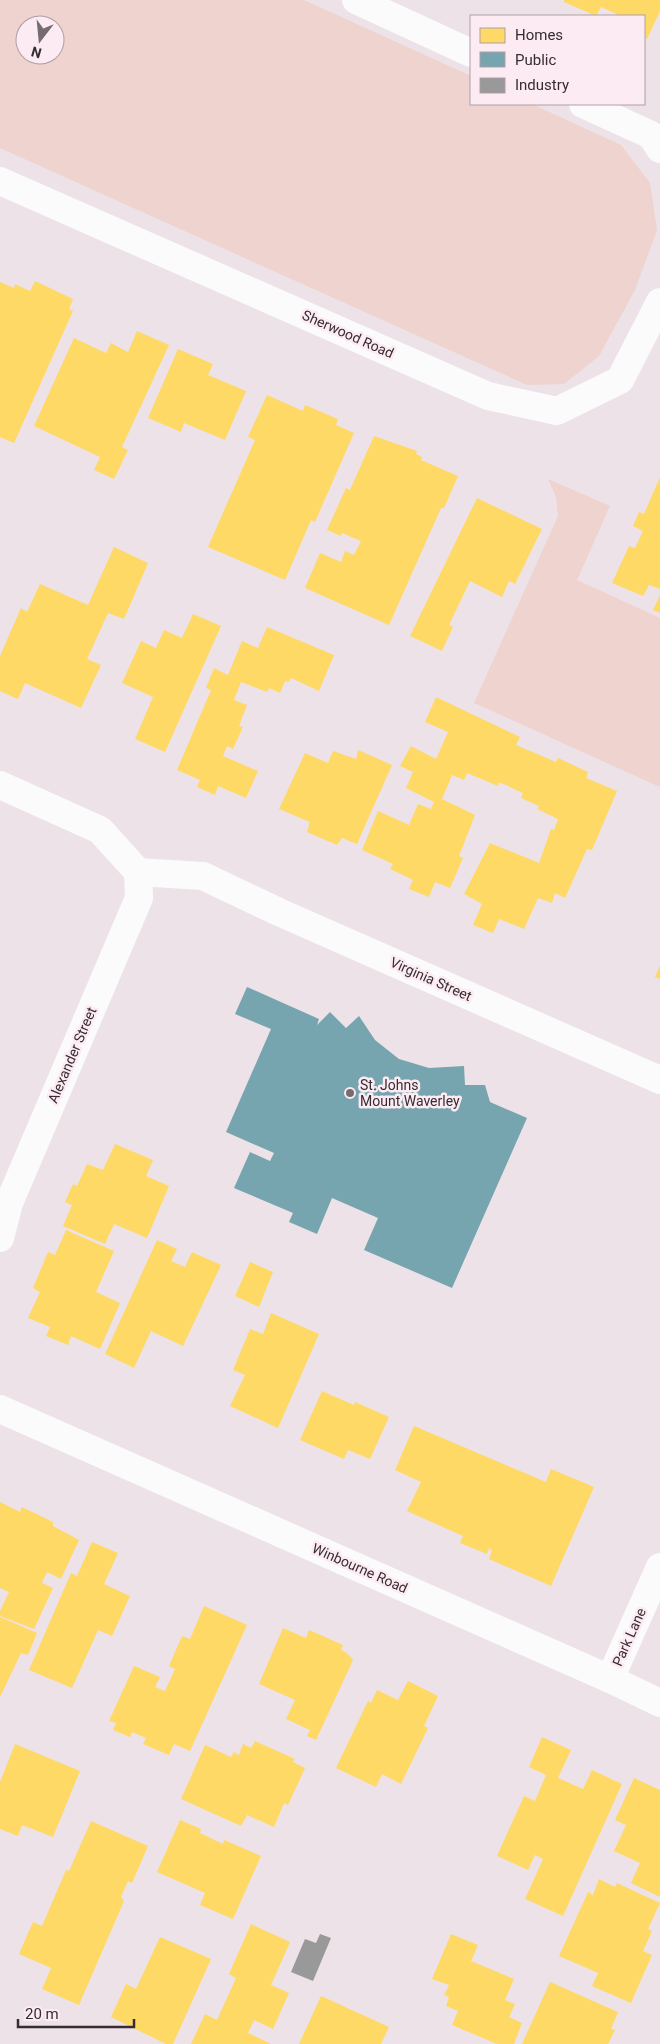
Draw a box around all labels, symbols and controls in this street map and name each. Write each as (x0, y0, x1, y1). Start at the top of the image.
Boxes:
north arrow (15, 15, 65, 65)
legend (470, 15, 645, 105)
text: Homes (515, 26, 563, 44)
text: N (29, 43, 43, 62)
text: Public (515, 51, 556, 69)
text: Industry (515, 76, 569, 94)
street label: Sherwood Road (300, 307, 396, 361)
street label: Virginia Street (388, 954, 475, 1004)
street label: Alexander Street (45, 1004, 100, 1105)
place label: St. Johns Mount Waverley (360, 1077, 460, 1109)
marker: St. Johns Mount Waverley (344, 1087, 356, 1099)
street label: Winbourne Road (310, 1540, 410, 1596)
street label: Park Lane (609, 1605, 649, 1669)
scale bar (18, 1996, 134, 2028)
text: 20 m (25, 2005, 59, 2023)

